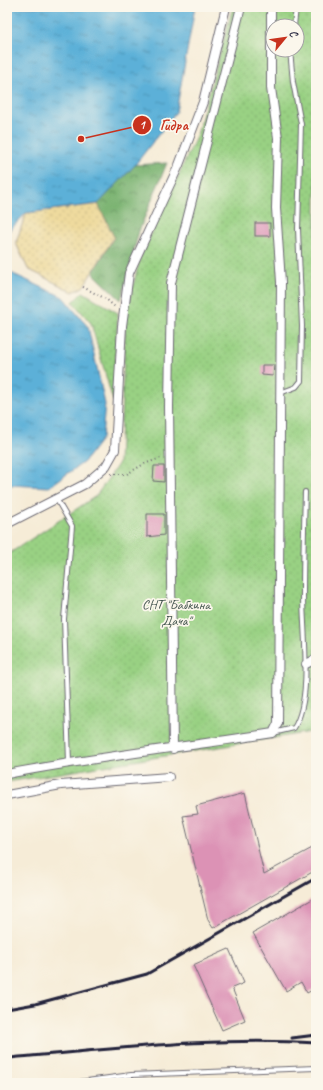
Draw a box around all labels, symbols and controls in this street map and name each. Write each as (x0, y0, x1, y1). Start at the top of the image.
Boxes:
north arrow (265, 18, 305, 58)
text: С (286, 27, 302, 40)
callout: Гидра (132, 112, 196, 139)
text: Гидра (160, 116, 189, 135)
text: 1 (139, 117, 146, 133)
park label: СНТ "Бабкина Дача" (142, 596, 211, 629)

